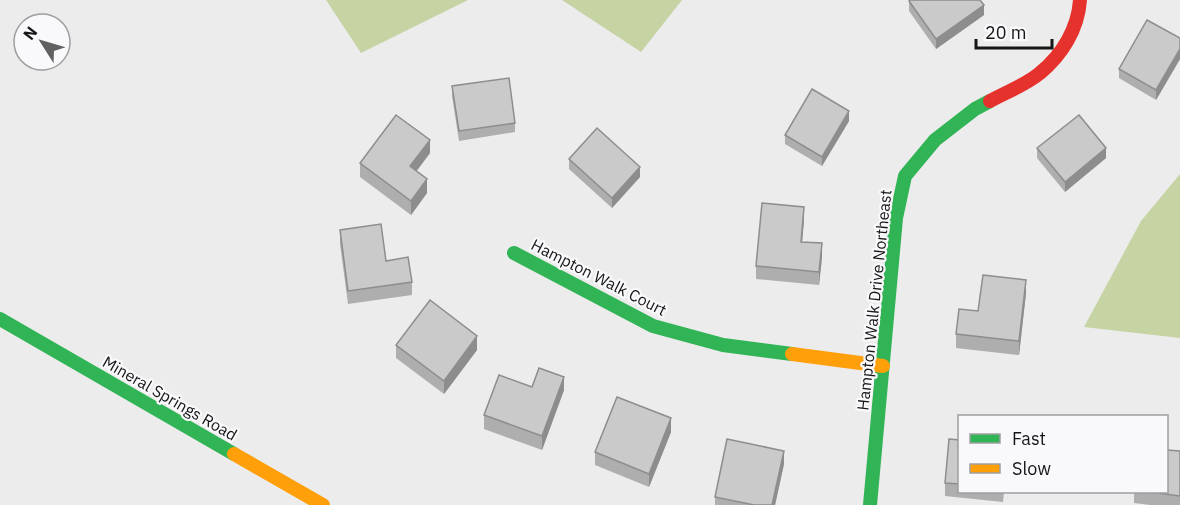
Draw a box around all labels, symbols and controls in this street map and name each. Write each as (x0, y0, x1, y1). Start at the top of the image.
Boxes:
north arrow (12, 12, 72, 72)
scale bar (976, 12, 1052, 50)
text: 20 m (985, 21, 1027, 44)
text: N (19, 22, 41, 44)
street label: Hampton Walk Drive Northeast (852, 189, 896, 411)
street label: Hampton Walk Court (528, 234, 670, 320)
street label: Mineral Springs Road (99, 351, 241, 445)
legend (958, 415, 1168, 493)
text: Fast (1012, 427, 1046, 450)
text: Slow (1012, 457, 1051, 480)

